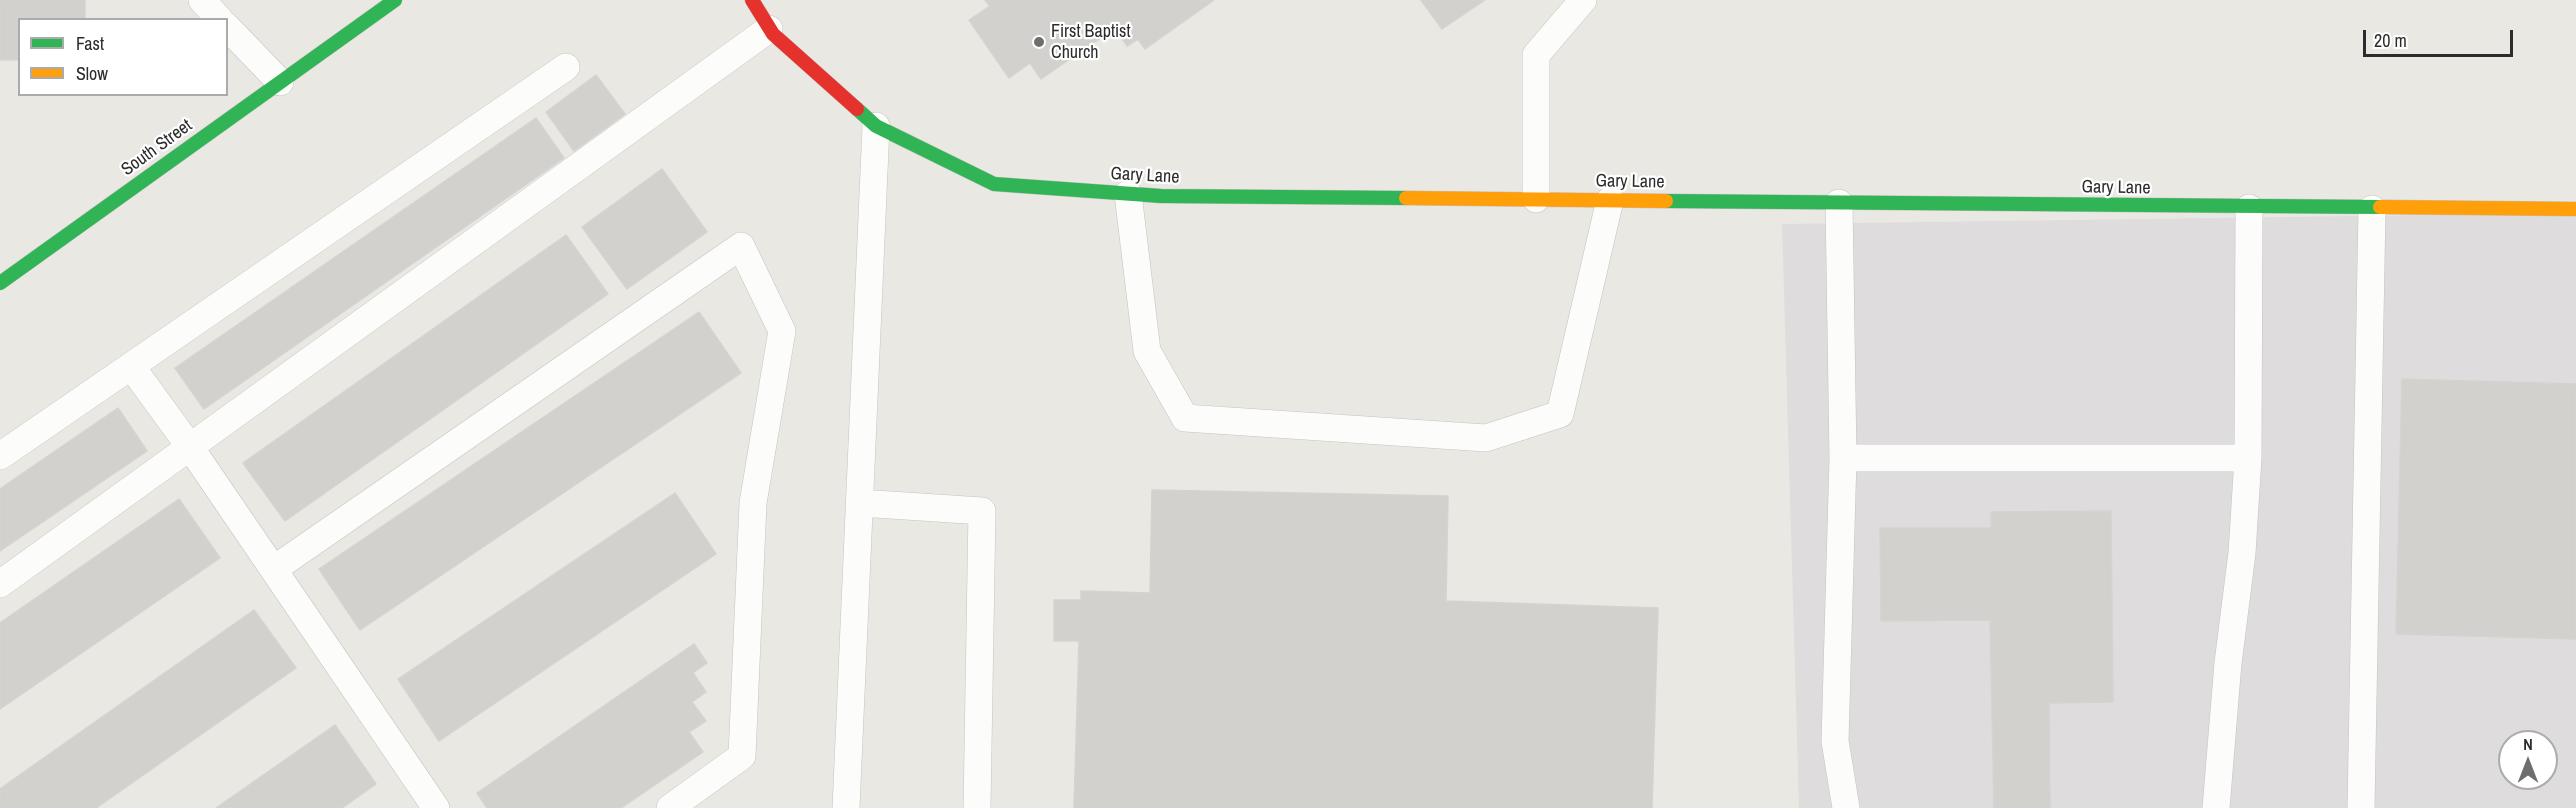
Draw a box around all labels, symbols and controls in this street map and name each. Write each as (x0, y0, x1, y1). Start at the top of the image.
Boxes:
legend (18, 18, 228, 96)
scale bar (2366, 18, 2516, 56)
place label: First Baptist Church (1051, 21, 1131, 63)
text: 20 m (2374, 28, 2407, 53)
text: Fast (76, 31, 104, 56)
marker: First Baptist Church (1032, 35, 1046, 49)
text: Slow (76, 61, 108, 86)
street label: South Street (117, 115, 197, 181)
street label: Gary Lane (1110, 163, 1180, 189)
street label: Gary Lane (1595, 171, 1665, 193)
street label: Gary Lane (2081, 177, 2151, 199)
north arrow (2498, 730, 2558, 790)
text: N (2523, 733, 2533, 755)

